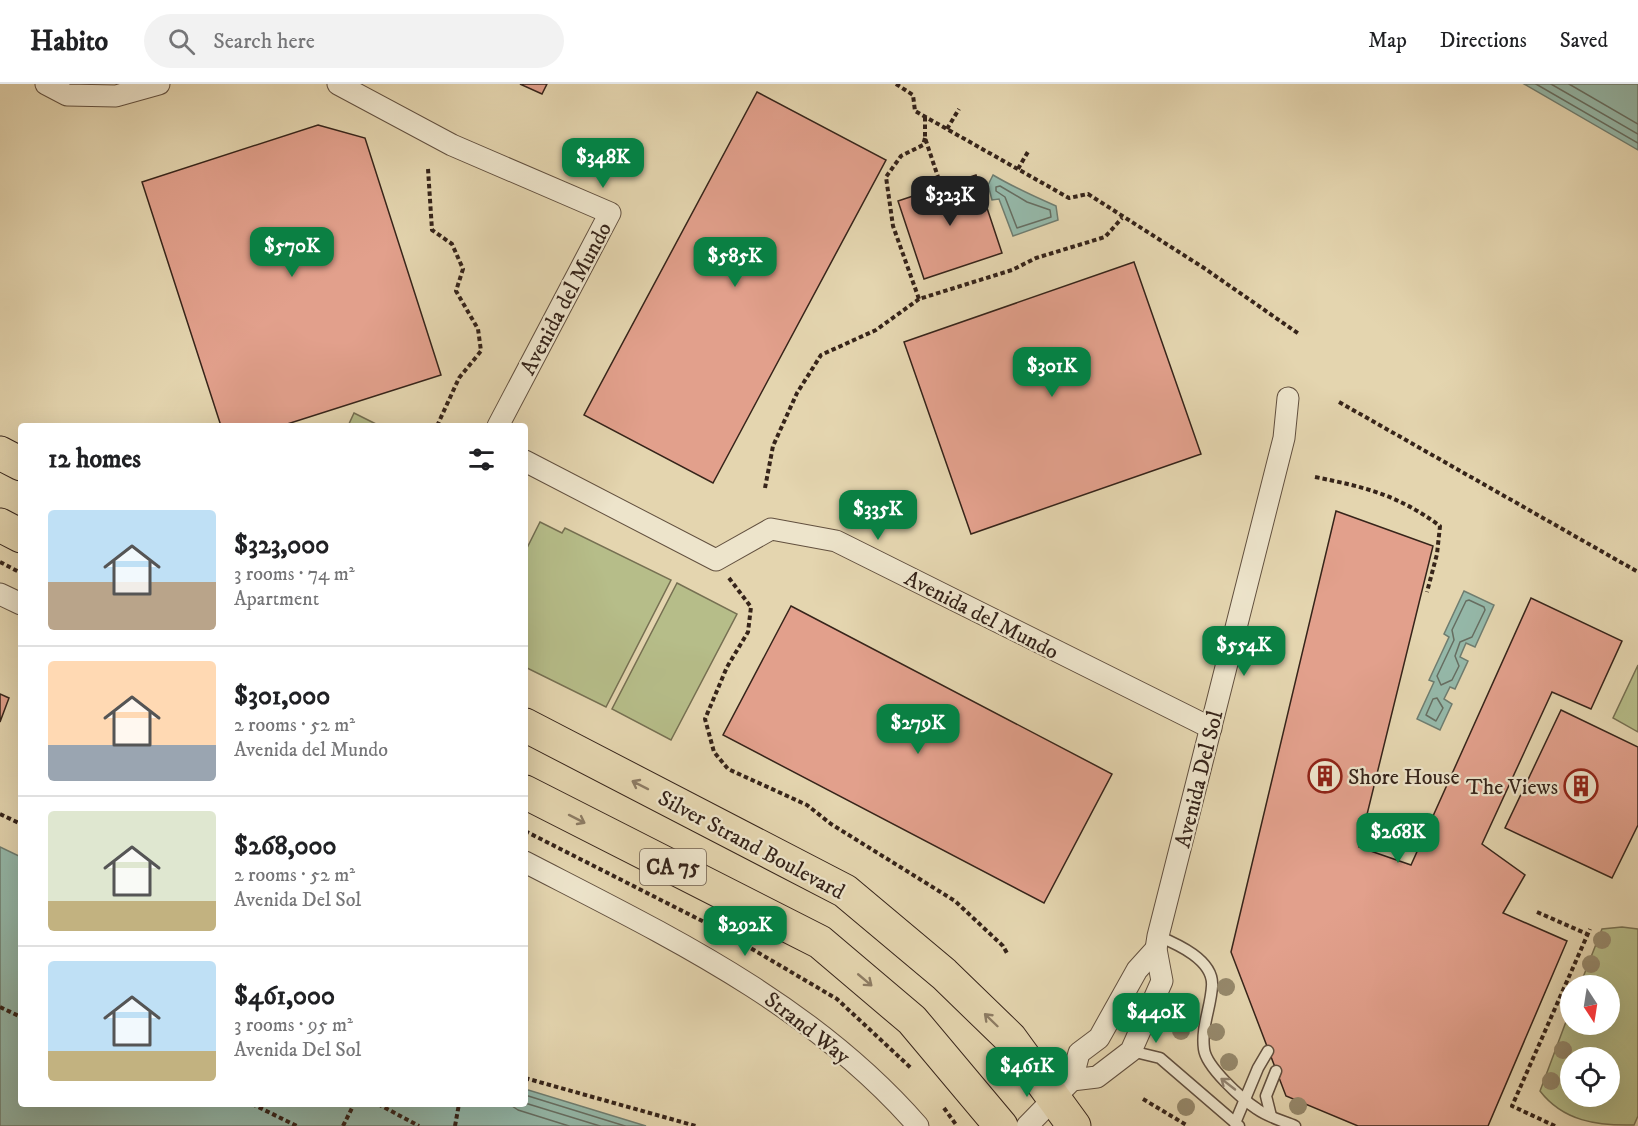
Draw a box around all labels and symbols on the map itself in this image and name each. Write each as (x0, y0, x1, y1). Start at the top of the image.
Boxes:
pin: $348K (561, 138, 645, 189)
pin: $323K (908, 176, 992, 227)
street label: Avenida del Mundo (515, 218, 618, 380)
pin: $570K (250, 227, 334, 278)
pin: $585K (693, 237, 777, 288)
pin: $301K (1010, 347, 1094, 398)
pin: $335K (836, 490, 920, 541)
street label: Avenida del Mundo (900, 565, 1063, 666)
pin: $554K (1202, 626, 1286, 677)
pin: $279K (876, 704, 960, 755)
street label: Avenida Del Sol (1169, 708, 1230, 851)
building icon: Shore House (1307, 758, 1343, 794)
place label: Shore House (1348, 764, 1460, 791)
building icon: The Views (1563, 768, 1599, 804)
place label: The Views (1466, 774, 1558, 801)
one-way arrow (631, 779, 649, 790)
street label: Silver Strand Boulevard (653, 785, 849, 906)
one-way arrow (568, 813, 586, 825)
pin: $268K (1356, 813, 1440, 864)
road number: CA 75 (640, 849, 706, 885)
pin: $292K (703, 906, 787, 957)
one-way arrow (857, 973, 872, 987)
north arrow (1560, 975, 1620, 1035)
street label: Strand Way (759, 986, 856, 1070)
pin: $440K (1114, 993, 1198, 1044)
one-way arrow (984, 1012, 999, 1027)
pin: $461K (985, 1047, 1069, 1098)
one-way arrow (1221, 1078, 1237, 1091)

